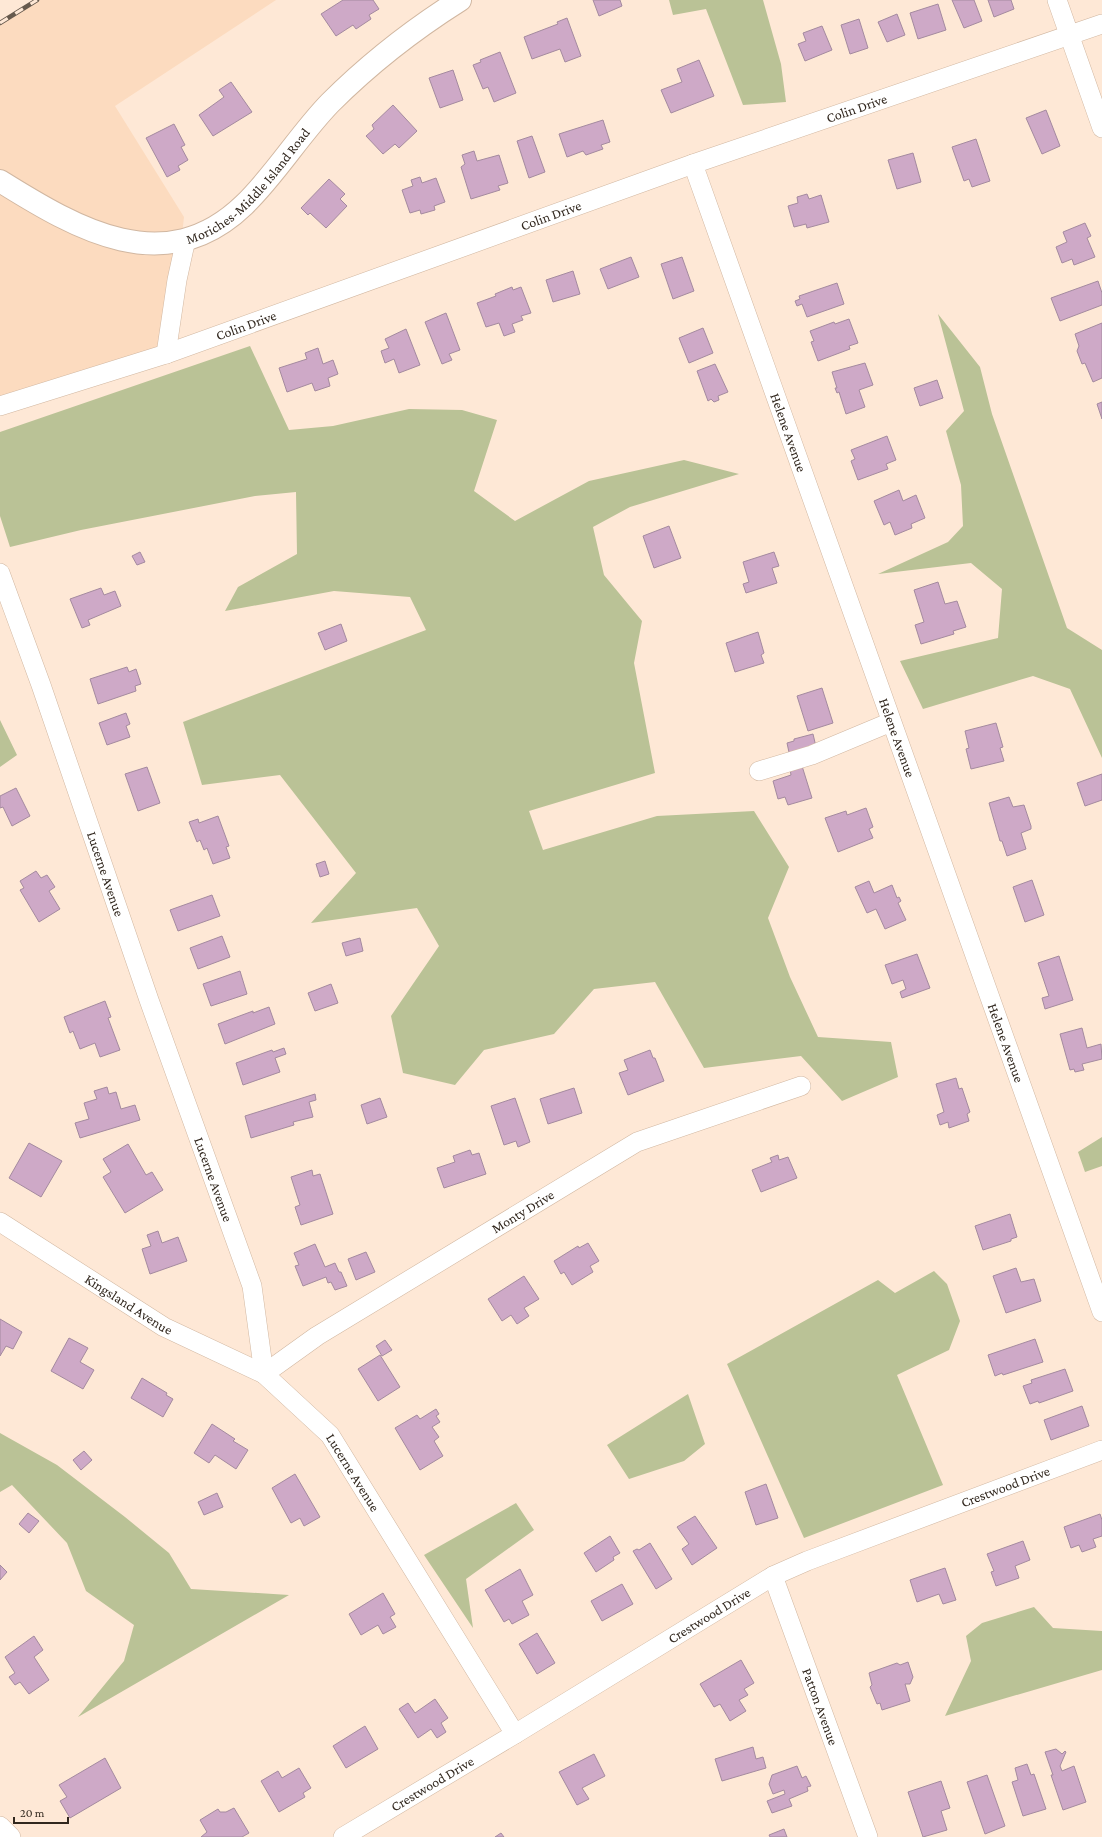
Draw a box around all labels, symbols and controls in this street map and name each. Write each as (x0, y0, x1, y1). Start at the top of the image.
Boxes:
street label: Colin Drive (824, 90, 889, 126)
street label: Moriches-Middle Island Road (184, 124, 313, 247)
street label: Colin Drive (518, 197, 583, 234)
street label: Colin Drive (214, 307, 278, 343)
street label: Helene Avenue (767, 391, 810, 474)
street label: Helene Avenue (876, 696, 919, 779)
street label: Lucerne Avenue (84, 829, 128, 919)
street label: Helene Avenue (985, 1001, 1028, 1085)
street label: Lucerne Avenue (191, 1135, 236, 1224)
street label: Monty Drive (489, 1186, 557, 1236)
street label: Kingsland Avenue (82, 1271, 175, 1338)
street label: Lucerne Avenue (323, 1430, 383, 1514)
street label: Crestwood Drive (959, 1462, 1052, 1510)
street label: Crestwood Drive (665, 1584, 753, 1646)
street label: Patton Avenue (799, 1666, 842, 1747)
street label: Crestwood Drive (388, 1753, 477, 1815)
scale bar (14, 1799, 68, 1825)
text: 20 m (20, 1806, 45, 1820)

